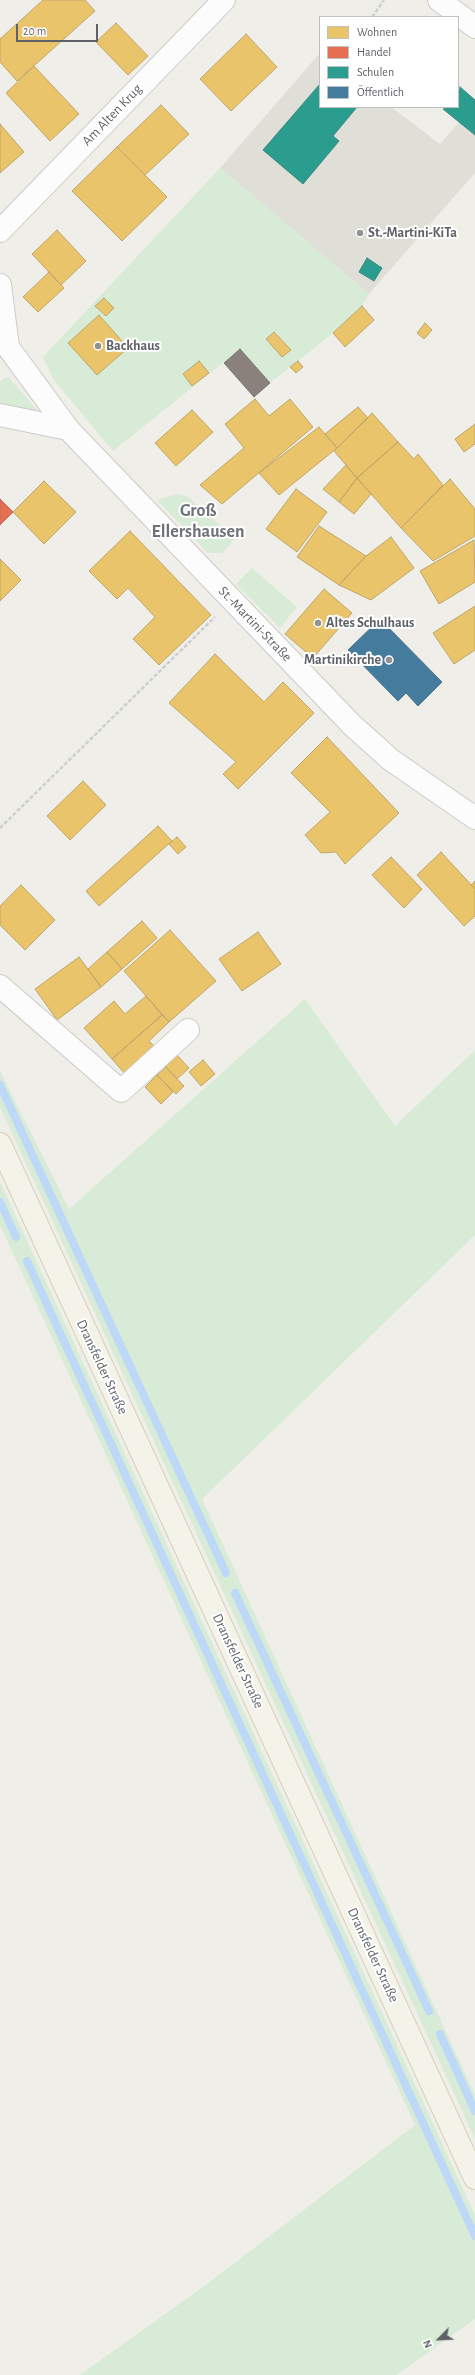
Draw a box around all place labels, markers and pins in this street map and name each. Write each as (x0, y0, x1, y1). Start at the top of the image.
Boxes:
place label: St.-Martini-KiTa (368, 225, 457, 241)
marker: St.-Martini-KiTa (355, 228, 365, 238)
place label: Backhaus (106, 338, 160, 354)
marker: Backhaus (93, 341, 103, 351)
place label: Altes Schulhaus (326, 615, 414, 631)
marker: Altes Schulhaus (313, 618, 323, 628)
place label: Martinikirche (304, 652, 381, 668)
marker: Martinikirche (384, 655, 394, 665)

